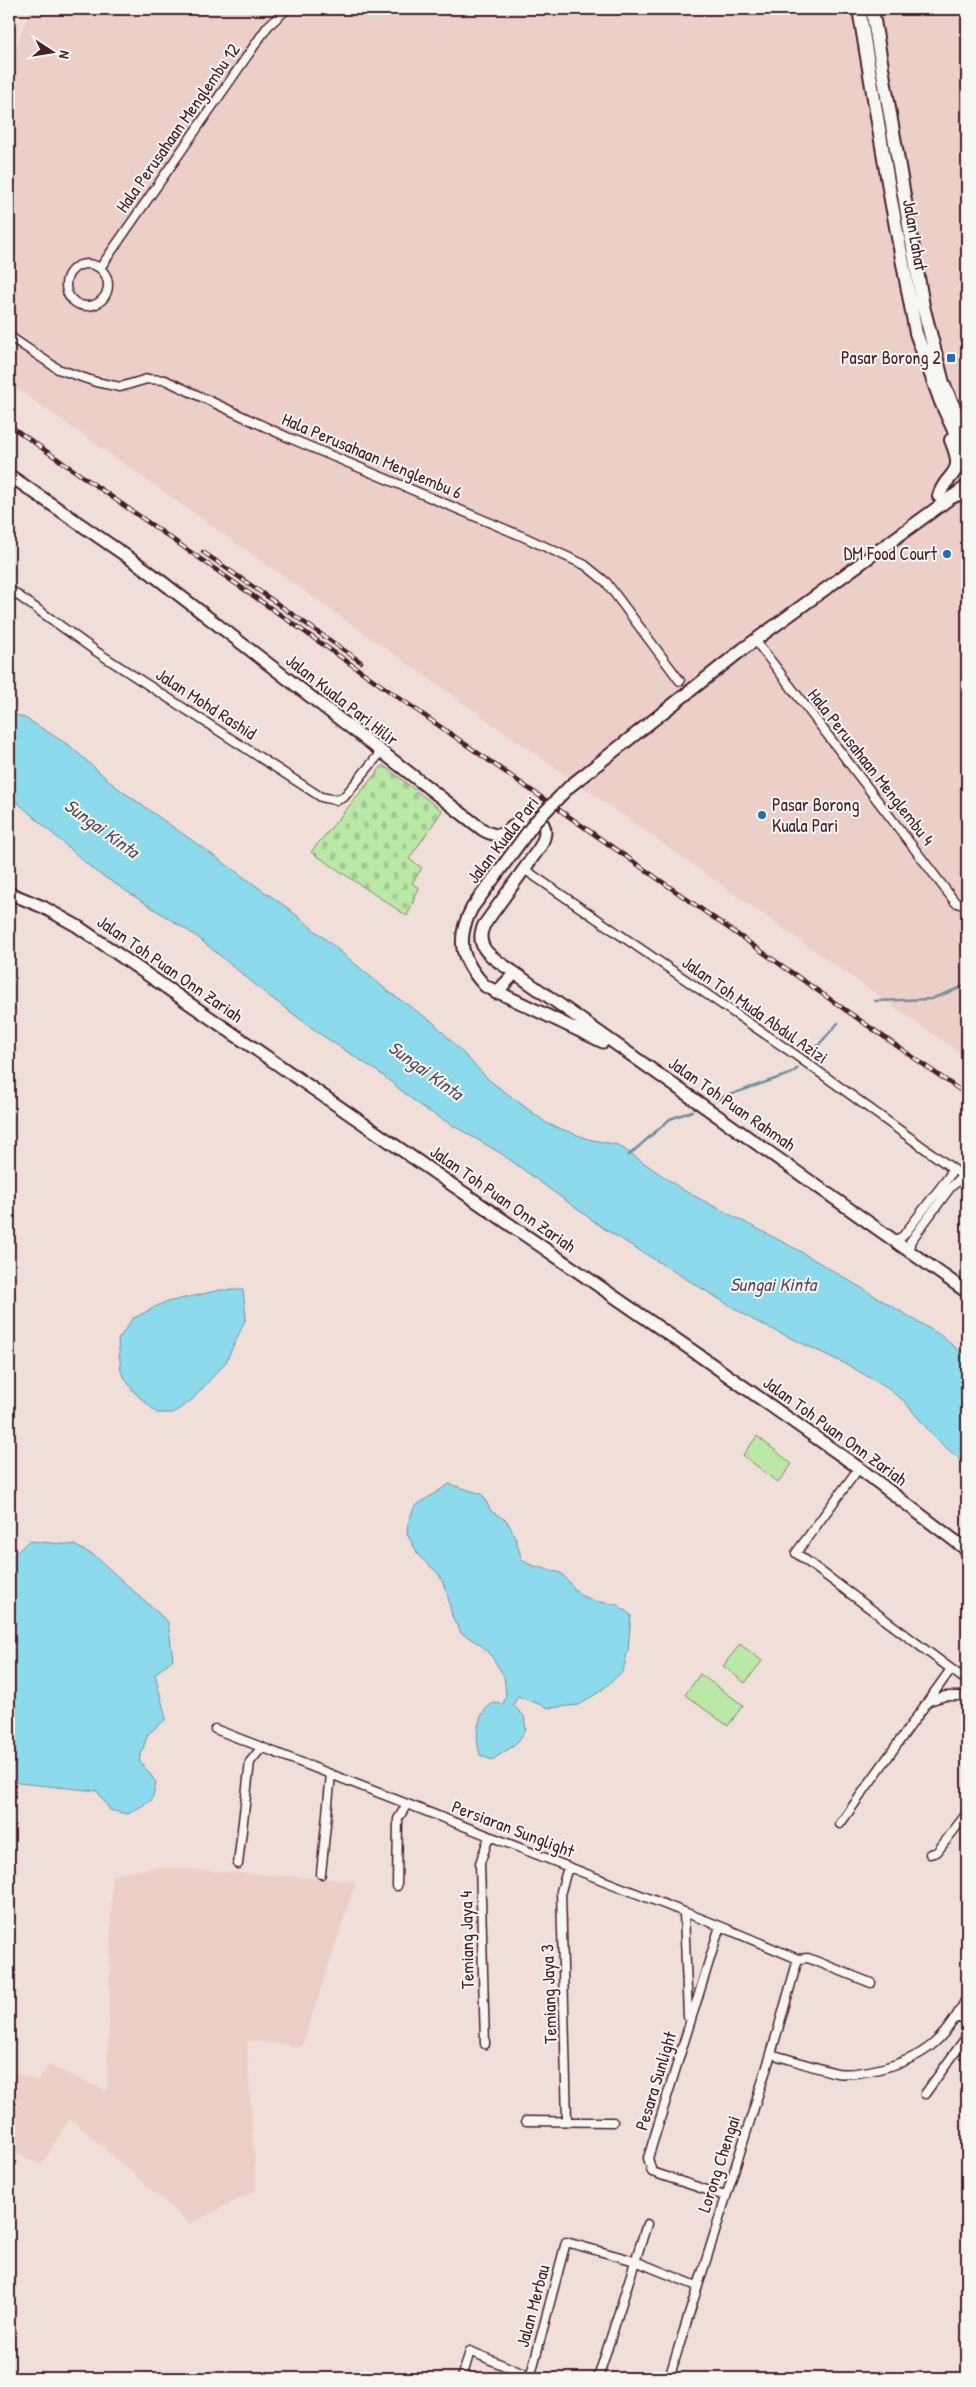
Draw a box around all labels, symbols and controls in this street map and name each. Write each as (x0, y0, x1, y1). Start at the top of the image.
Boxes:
north arrow (28, 28, 78, 78)
street label: Hala Perusahaan Menglembu 12 (110, 38, 246, 217)
text: N (55, 49, 75, 61)
street label: Jalan Lahat (897, 197, 934, 274)
place label: Pasar Borong 2 (841, 345, 942, 370)
marker: Pasar Borong 2 (945, 352, 957, 364)
street label: Hala Perusahaan Menglembu 6 (278, 406, 466, 505)
place label: DM Food Court (844, 541, 938, 566)
marker: DM Food Court (941, 548, 953, 560)
street label: Jalan Kuala Pari Hilir (281, 648, 404, 752)
street label: Jalan Mohd Rashid (151, 662, 261, 745)
street label: Hala Perusahaan Menglembu 4 (802, 683, 941, 851)
street label: Jalan Kuala Pari (461, 791, 545, 888)
water label: Sungai Kinta (59, 792, 147, 865)
place label: Pasar Borong Kuala Pari (772, 792, 859, 838)
marker: Pasar Borong Kuala Pari (756, 809, 768, 821)
street label: Jalan Toh Puan Onn Zariah (92, 909, 248, 1029)
street label: Jalan Toh Muda Abdul Azizi (677, 950, 833, 1069)
water label: Sungai Kinta (383, 1034, 471, 1107)
street label: Jalan Toh Puan Rahmah (664, 1050, 801, 1157)
street label: Jalan Toh Puan Onn Zariah (425, 1139, 581, 1259)
water label: Sungai Kinta (730, 1271, 819, 1297)
street label: Jalan Toh Puan Onn Zariah (758, 1370, 913, 1492)
street label: Persiaran Sunglight (448, 1794, 579, 1864)
street label: Temiang Jaya 4 (453, 1890, 480, 1989)
street label: Temiang Jaya 3 (534, 1944, 563, 2044)
street label: Pesara Sunlight (629, 2028, 683, 2133)
street label: Lorong Chengai (691, 2112, 746, 2215)
street label: Jalan Merbau (510, 2262, 556, 2350)

